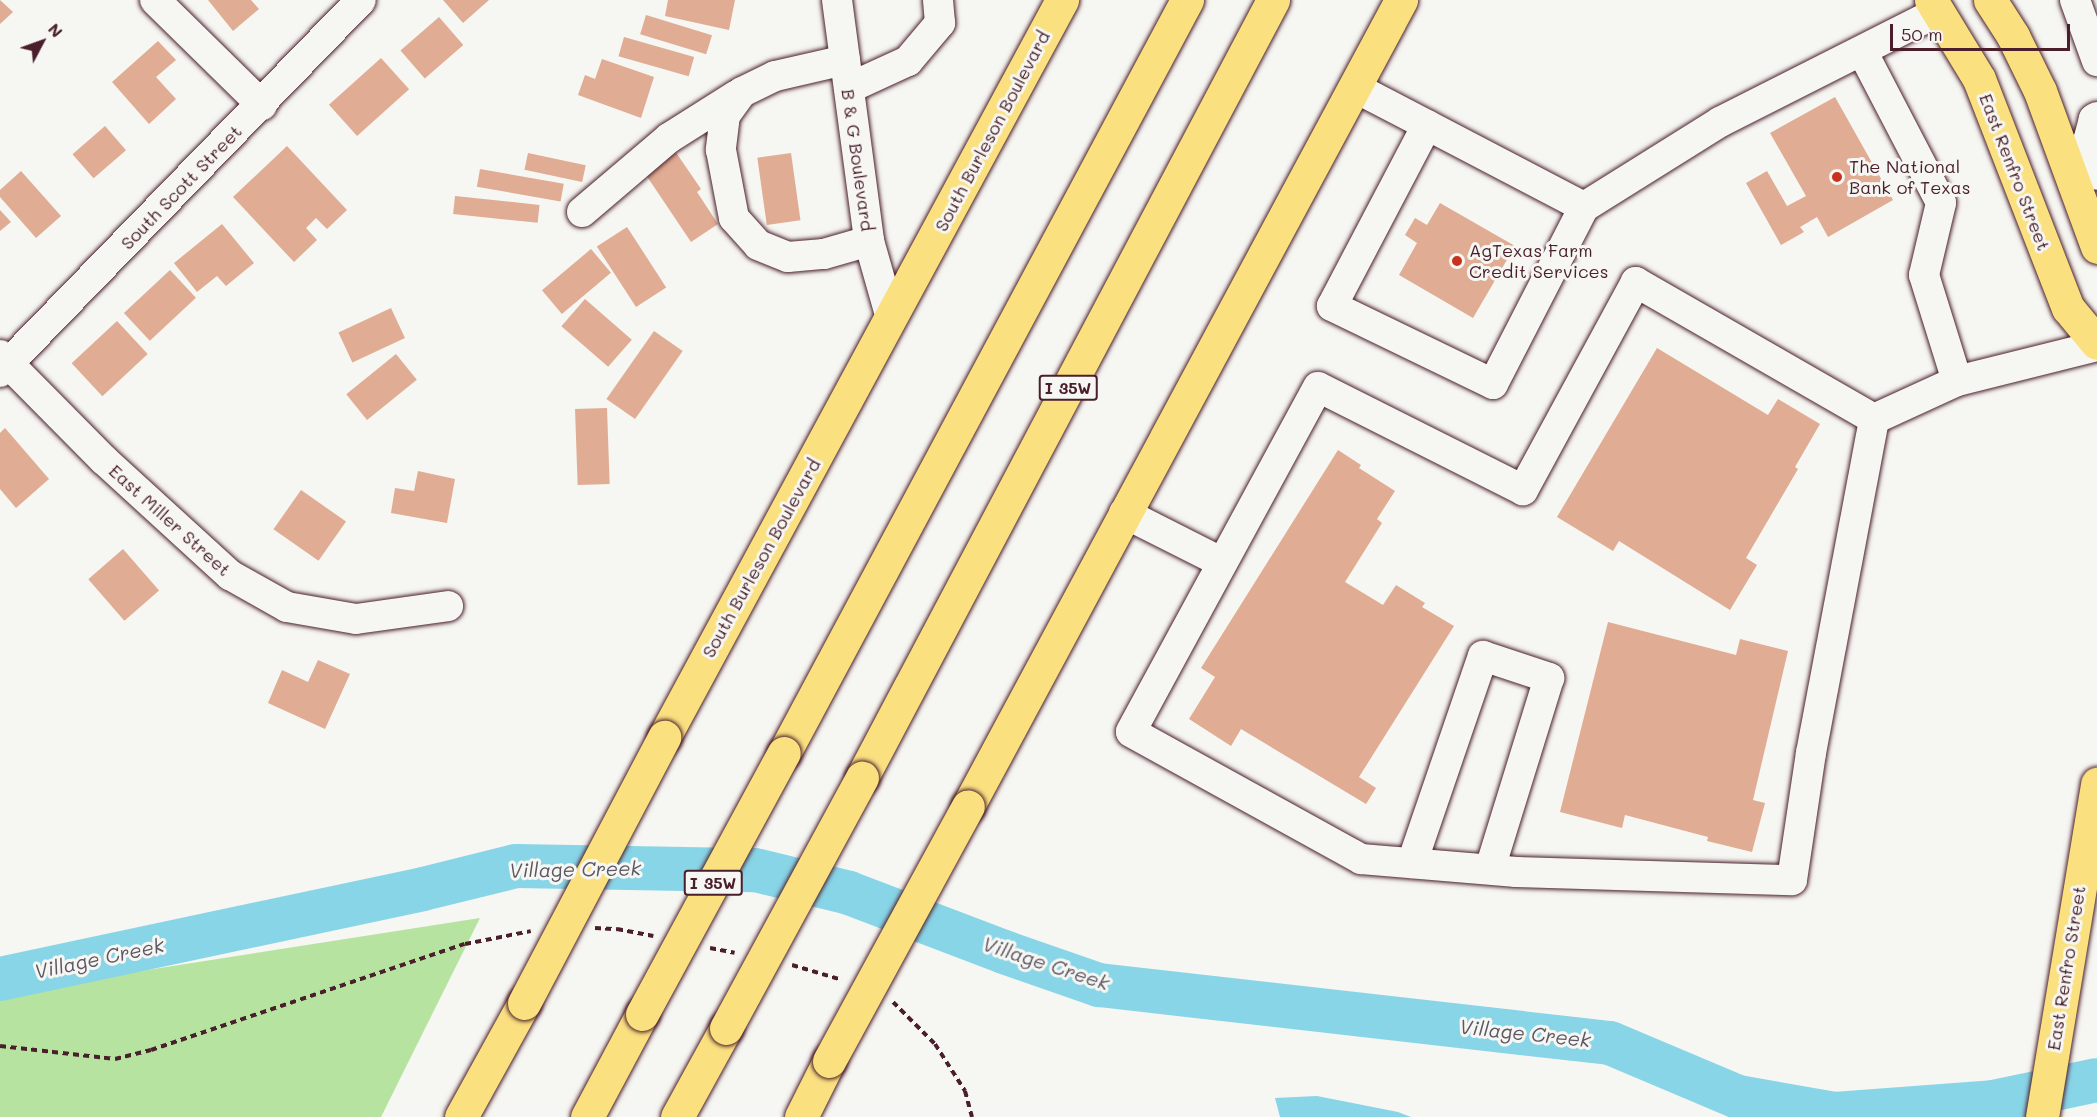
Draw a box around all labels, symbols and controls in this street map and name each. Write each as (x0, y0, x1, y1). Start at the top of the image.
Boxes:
north arrow (12, 12, 72, 72)
scale bar (1893, 12, 2073, 50)
text: N (44, 18, 68, 41)
text: 50 m (1901, 22, 1943, 46)
street label: South Burleson Boulevard (930, 27, 1054, 235)
street label: B & G Boulevard (837, 88, 879, 232)
street label: East Renfro Street (1975, 90, 2055, 254)
street label: South Scott Street (116, 120, 246, 254)
place label: The National Bank of Texas (1849, 156, 1970, 198)
marker: The National Bank of Texas (1830, 170, 1844, 184)
place label: AgTexas Farm Credit Services (1469, 240, 1608, 282)
marker: AgTexas Farm Credit Services (1450, 254, 1464, 268)
road number: I 35W (1038, 375, 1098, 401)
street label: South Burleson Boulevard (697, 455, 825, 661)
street label: East Miller Street (105, 460, 235, 580)
water label: Village Creek (509, 856, 641, 882)
road number: I 35W (683, 870, 743, 896)
street label: East Renfro Street (2042, 884, 2090, 1052)
water label: Village Creek (979, 931, 1113, 995)
water label: Village Creek (32, 933, 166, 983)
water label: Village Creek (1458, 1014, 1592, 1052)

